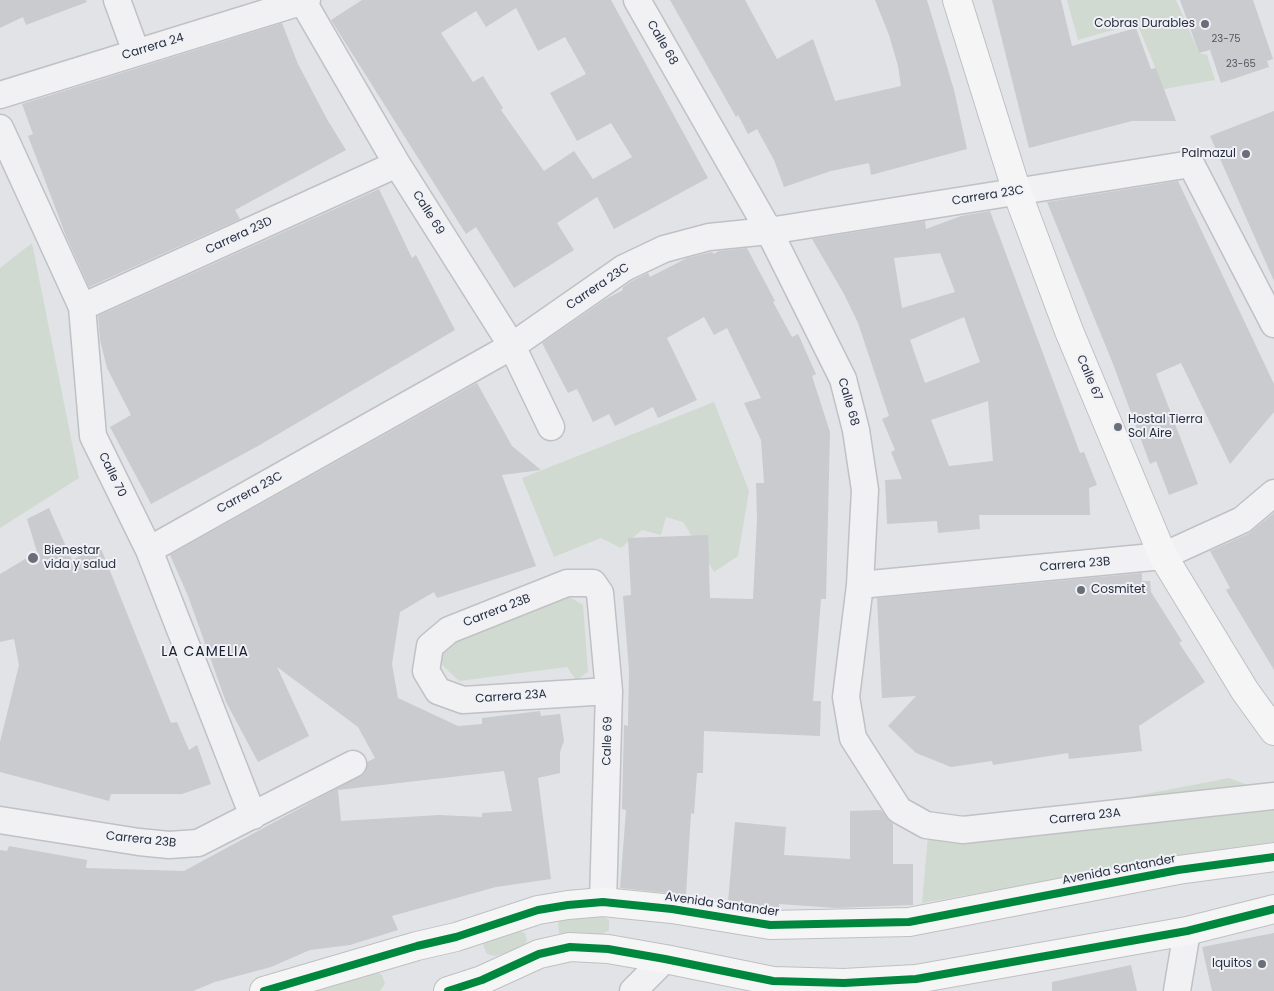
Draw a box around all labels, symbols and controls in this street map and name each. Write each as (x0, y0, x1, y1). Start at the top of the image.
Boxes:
place label: Cobras Durables (1094, 17, 1195, 31)
street label: Calle 68 (643, 18, 681, 68)
marker: Cobras Durables (1199, 18, 1211, 30)
street label: Carrera 24 (120, 31, 186, 63)
house number: 23-75 (1212, 33, 1240, 45)
house number: 23-65 (1226, 58, 1256, 70)
place label: Palmazul (1181, 147, 1236, 161)
marker: Palmazul (1240, 148, 1252, 160)
street label: Carrera 23C (951, 183, 1025, 209)
street label: Calle 69 (409, 188, 447, 238)
street label: Carrera 23D (203, 214, 275, 258)
street label: Carrera 23C (564, 261, 632, 313)
street label: Calle 67 (1073, 353, 1105, 403)
street label: Calle 68 (834, 376, 862, 428)
place label: Hostal Tierra Sol Aire (1128, 413, 1203, 441)
marker: Hostal Tierra Sol Aire (1112, 421, 1124, 433)
street label: Calle 70 (95, 450, 129, 500)
street label: Carrera 23C (215, 469, 285, 517)
place label: Bienestar vida y salud (44, 544, 116, 572)
marker: Bienestar vida y salud (26, 551, 40, 565)
street label: Carrera 23B (1039, 555, 1111, 575)
place label: Cosmitet (1091, 583, 1146, 597)
marker: Cosmitet (1075, 584, 1087, 596)
street label: Carrera 23B (461, 592, 533, 630)
district label: LA CAMELIA (160, 644, 250, 660)
street label: Carrera 23A (475, 687, 547, 707)
street label: Calle 69 (600, 716, 616, 766)
street label: Carrera 23A (1049, 806, 1121, 828)
street label: Carrera 23B (105, 829, 177, 851)
street label: Avenida Santander (1061, 852, 1177, 888)
street label: Avenida Santander (664, 890, 780, 920)
place label: Iquitos (1212, 957, 1252, 971)
marker: Iquitos (1256, 958, 1268, 970)

